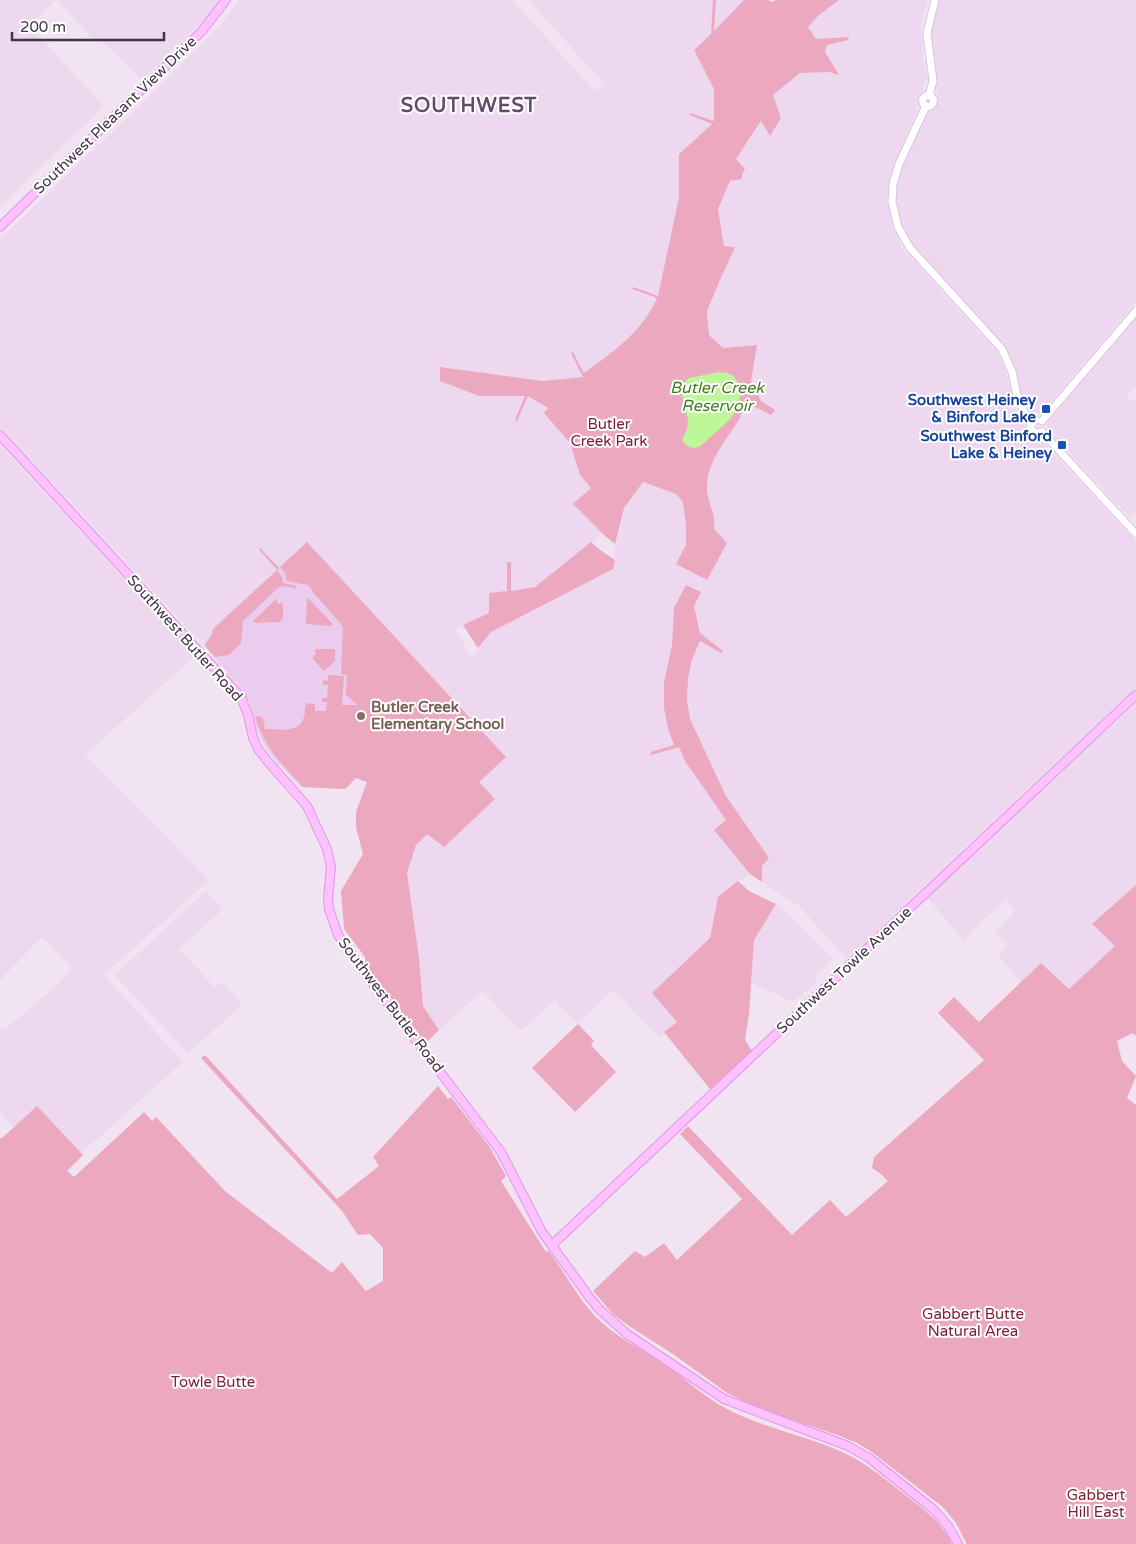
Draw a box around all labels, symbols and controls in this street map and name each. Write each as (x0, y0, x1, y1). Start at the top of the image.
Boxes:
scale bar (12, 10, 165, 42)
text: 200 m (20, 18, 66, 36)
street label: Southwest Pleasant View Drive (30, 32, 200, 198)
district label: SOUTHWEST (401, 94, 537, 118)
water label: Butler Creek Reservoir (670, 378, 765, 416)
place label: Southwest Heiney & Binford Lake (908, 391, 1037, 426)
marker: Southwest Heiney & Binford Lake (1040, 403, 1052, 415)
park label: Butler Creek Park (571, 415, 647, 450)
place label: Southwest Binford Lake & Heiney (920, 427, 1052, 463)
marker: Southwest Binford Lake & Heiney (1056, 439, 1068, 451)
street label: Southwest Butler Road (123, 571, 247, 705)
place label: Butler Creek Elementary School (371, 698, 504, 734)
marker: Butler Creek Elementary School (355, 710, 367, 722)
street label: Southwest Towle Avenue (773, 903, 915, 1037)
street label: Southwest Butler Road (334, 934, 448, 1076)
park label: Gabbert Butte Natural Area (922, 1305, 1024, 1340)
park label: Towle Butte (171, 1373, 255, 1391)
park label: Gabbert Hill East (1067, 1486, 1126, 1521)

